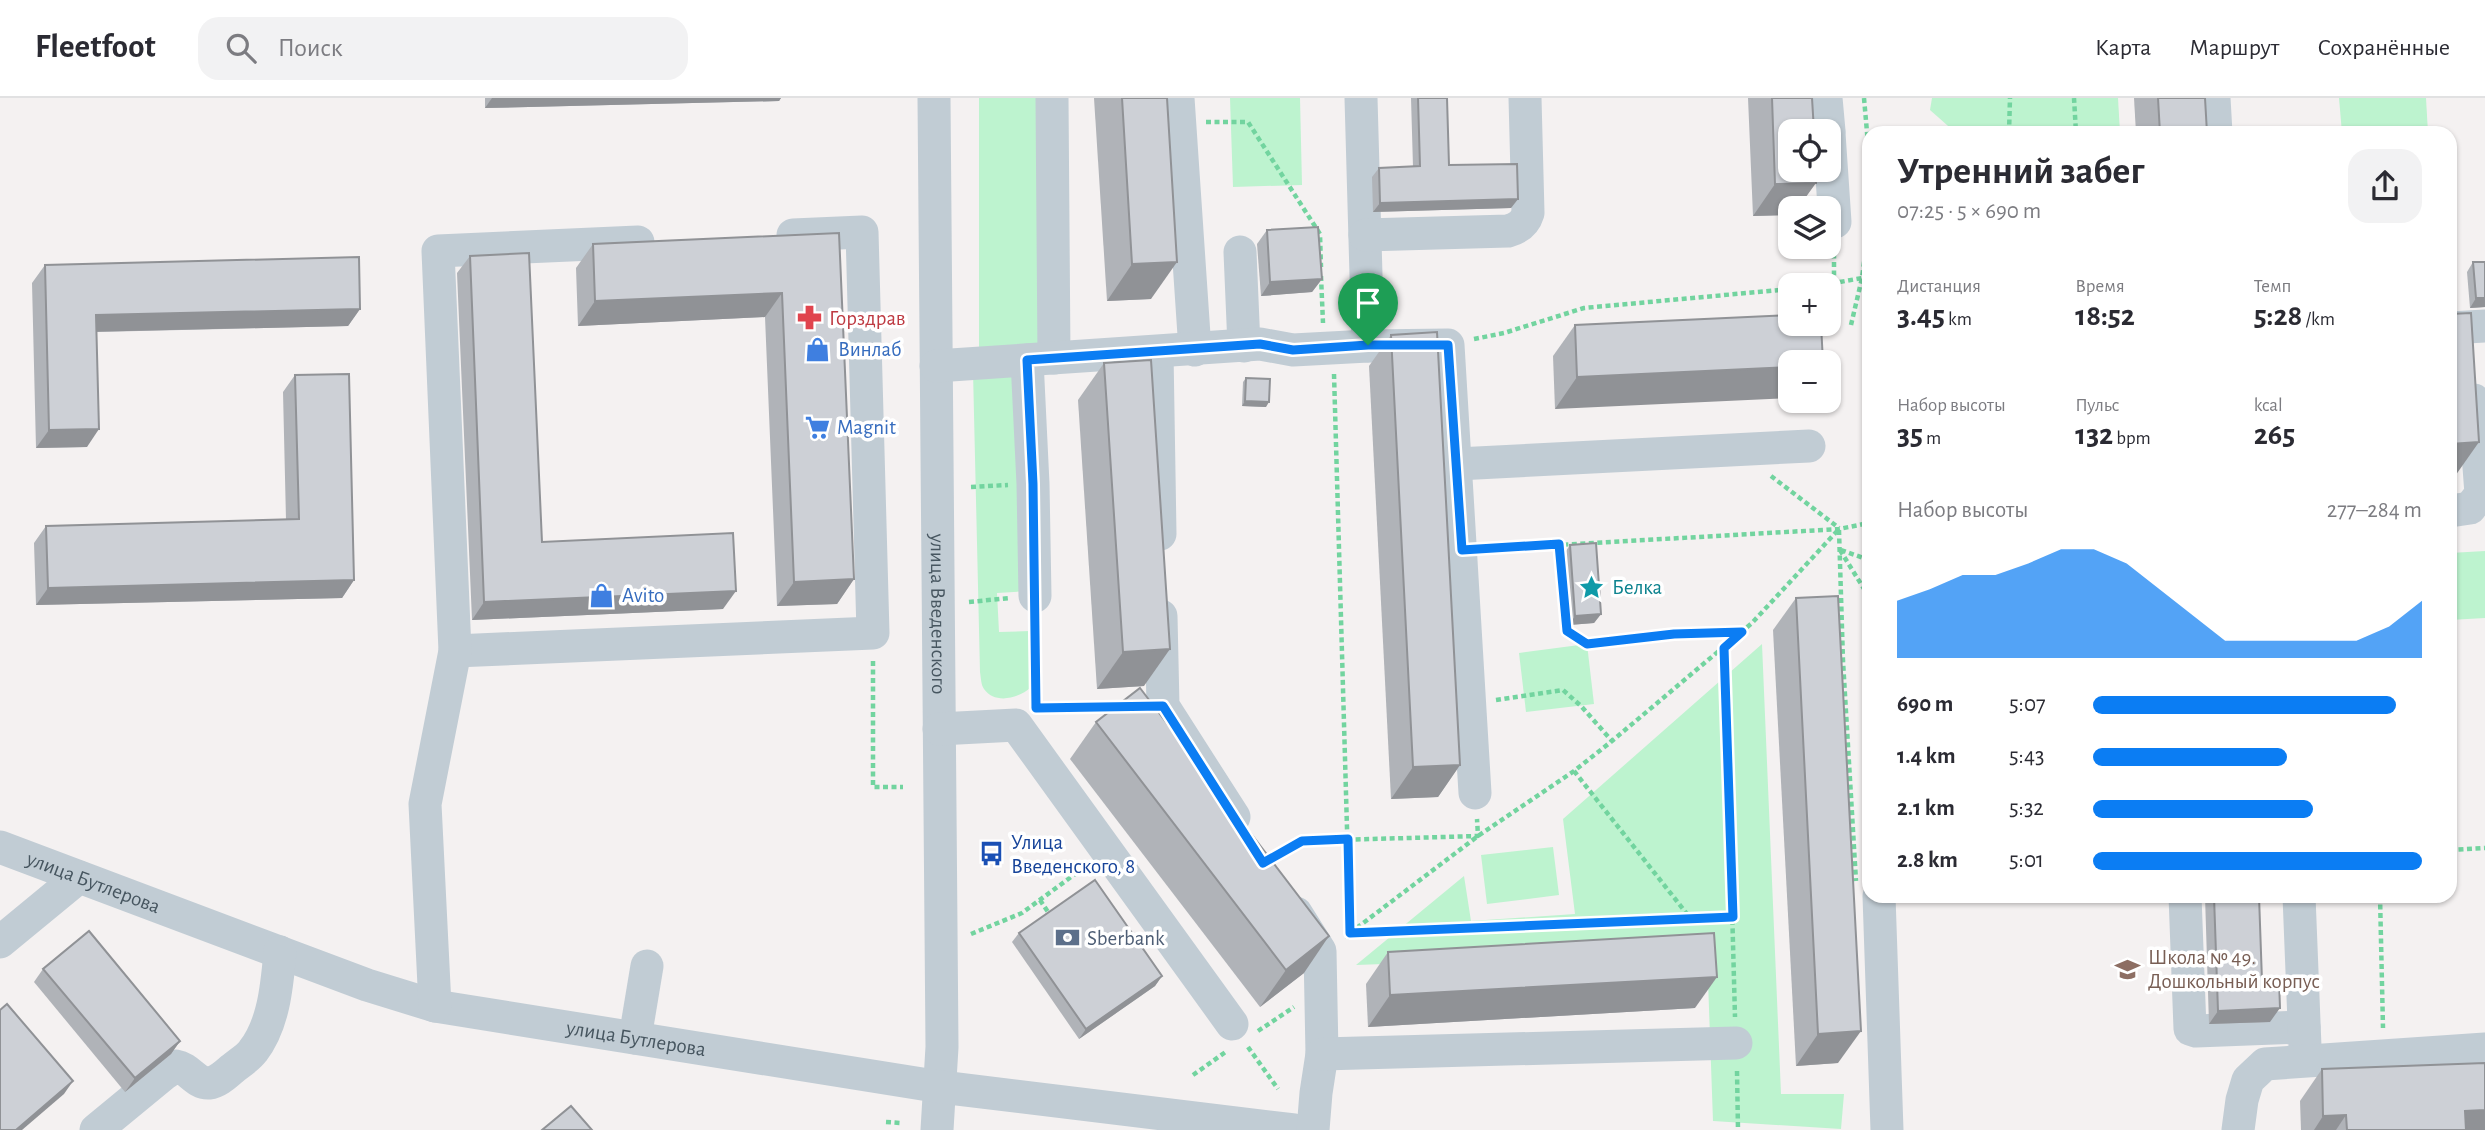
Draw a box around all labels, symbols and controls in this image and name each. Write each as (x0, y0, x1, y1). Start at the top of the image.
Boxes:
search box (198, 17, 688, 80)
icon: search (222, 29, 260, 67)
text: Fleetfoot (35, 31, 156, 64)
text: Поиск (278, 35, 343, 61)
text: Карта (2095, 36, 2151, 60)
text: Маршрут (2189, 36, 2279, 60)
text: Сохранённые (2317, 36, 2450, 60)
map controls (1778, 119, 1841, 413)
button: locate (1778, 119, 1841, 182)
button: share (2348, 149, 2422, 223)
text: Утренний забег (1897, 153, 2144, 191)
button: layers (1778, 196, 1841, 259)
text: 07:25 · 5 × 690 m (1897, 200, 2041, 223)
pin (1338, 273, 1398, 345)
button: + (1778, 273, 1841, 336)
text: Дистанция (1897, 277, 1981, 296)
text: Время (2075, 277, 2125, 296)
text: Темп (2254, 277, 2292, 296)
icon: arrive (1349, 284, 1387, 322)
text: 3.45 (1897, 301, 1945, 331)
text: 18:52 (2075, 301, 2135, 331)
text: 5:28 (2254, 301, 2302, 331)
pharmacy icon: Горздрав (795, 304, 823, 332)
place label: Горздрав (829, 308, 906, 329)
text: km (1945, 310, 1972, 329)
text: /km (2302, 310, 2335, 329)
shop icon: Винлаб (804, 335, 832, 363)
place label: Винлаб (838, 339, 901, 360)
button: − (1778, 350, 1841, 413)
text: Набор высоты (1897, 396, 2006, 415)
text: Пульс (2075, 396, 2119, 415)
text: kcal (2254, 396, 2283, 415)
supermarket icon: Magnit (803, 413, 831, 441)
place label: Magnit (837, 417, 896, 438)
text: 35 (1897, 420, 1923, 450)
text: 132 (2075, 420, 2113, 450)
text: 265 (2254, 420, 2295, 450)
text: m (1923, 429, 1941, 448)
text: bpm (2113, 429, 2151, 448)
text: Набор высоты (1897, 499, 2029, 522)
text: 277–284 m (2327, 499, 2422, 522)
street label: улица Введенского (927, 533, 950, 694)
place icon: Белка (1578, 573, 1606, 601)
place label: Белка (1612, 577, 1662, 598)
shop icon: Avito (588, 581, 616, 609)
place label: Avito (622, 585, 664, 606)
text: 690 m (1897, 693, 1953, 716)
text: 5:07 (2009, 693, 2046, 716)
text: 1.4 km (1897, 745, 1956, 768)
text: 5:43 (2009, 745, 2044, 768)
text: 2.1 km (1897, 797, 1955, 820)
text: 5:32 (2009, 797, 2044, 820)
place label: Улица Введенского, 8 (1011, 832, 1135, 877)
bus stop icon: Улица Введенского, 8 (977, 840, 1005, 868)
street label: улица Бутлерова (23, 847, 164, 917)
text: 2.8 km (1897, 849, 1958, 872)
text: 5:01 (2009, 849, 2044, 872)
bank icon: Sberbank (1053, 924, 1081, 952)
place label: Sberbank (1087, 928, 1165, 949)
place label: Школа № 49. Дошкольный корпус (2148, 947, 2320, 992)
school or university icon: Школа № 49. Дошкольный корпус (2114, 955, 2142, 983)
street label: улица Бутлерова (564, 1017, 708, 1060)

